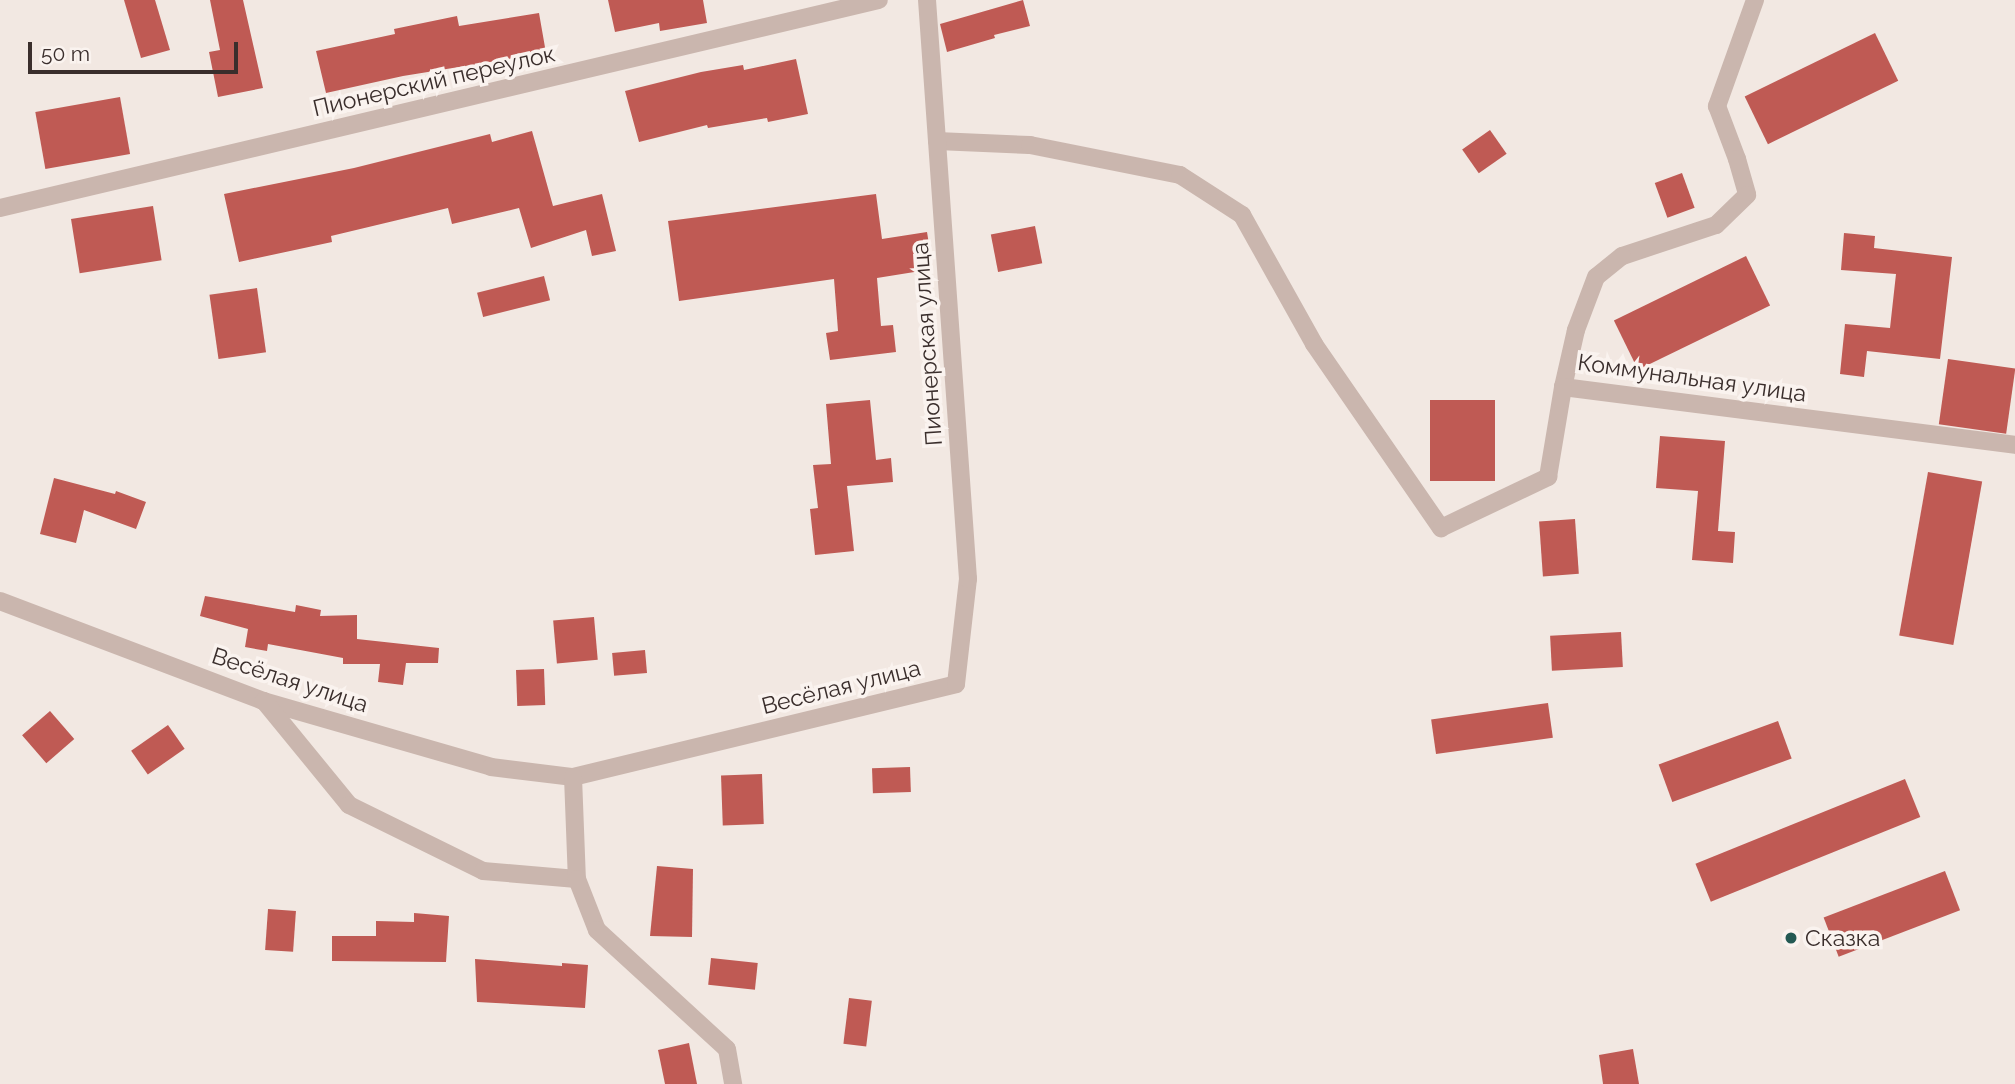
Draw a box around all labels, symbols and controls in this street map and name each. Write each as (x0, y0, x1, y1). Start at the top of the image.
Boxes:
scale bar (32, 28, 242, 72)
street label: Пионерский переулок (310, 40, 558, 122)
text: 50 m (41, 41, 90, 66)
street label: Пионерская улица (906, 241, 948, 447)
street label: Коммунальная улица (1576, 348, 1808, 408)
street label: Весёлая улица (208, 642, 372, 718)
street label: Весёлая улица (758, 654, 924, 720)
place label: Сказка (1805, 924, 1880, 952)
marker: Сказка (1783, 930, 1799, 946)

